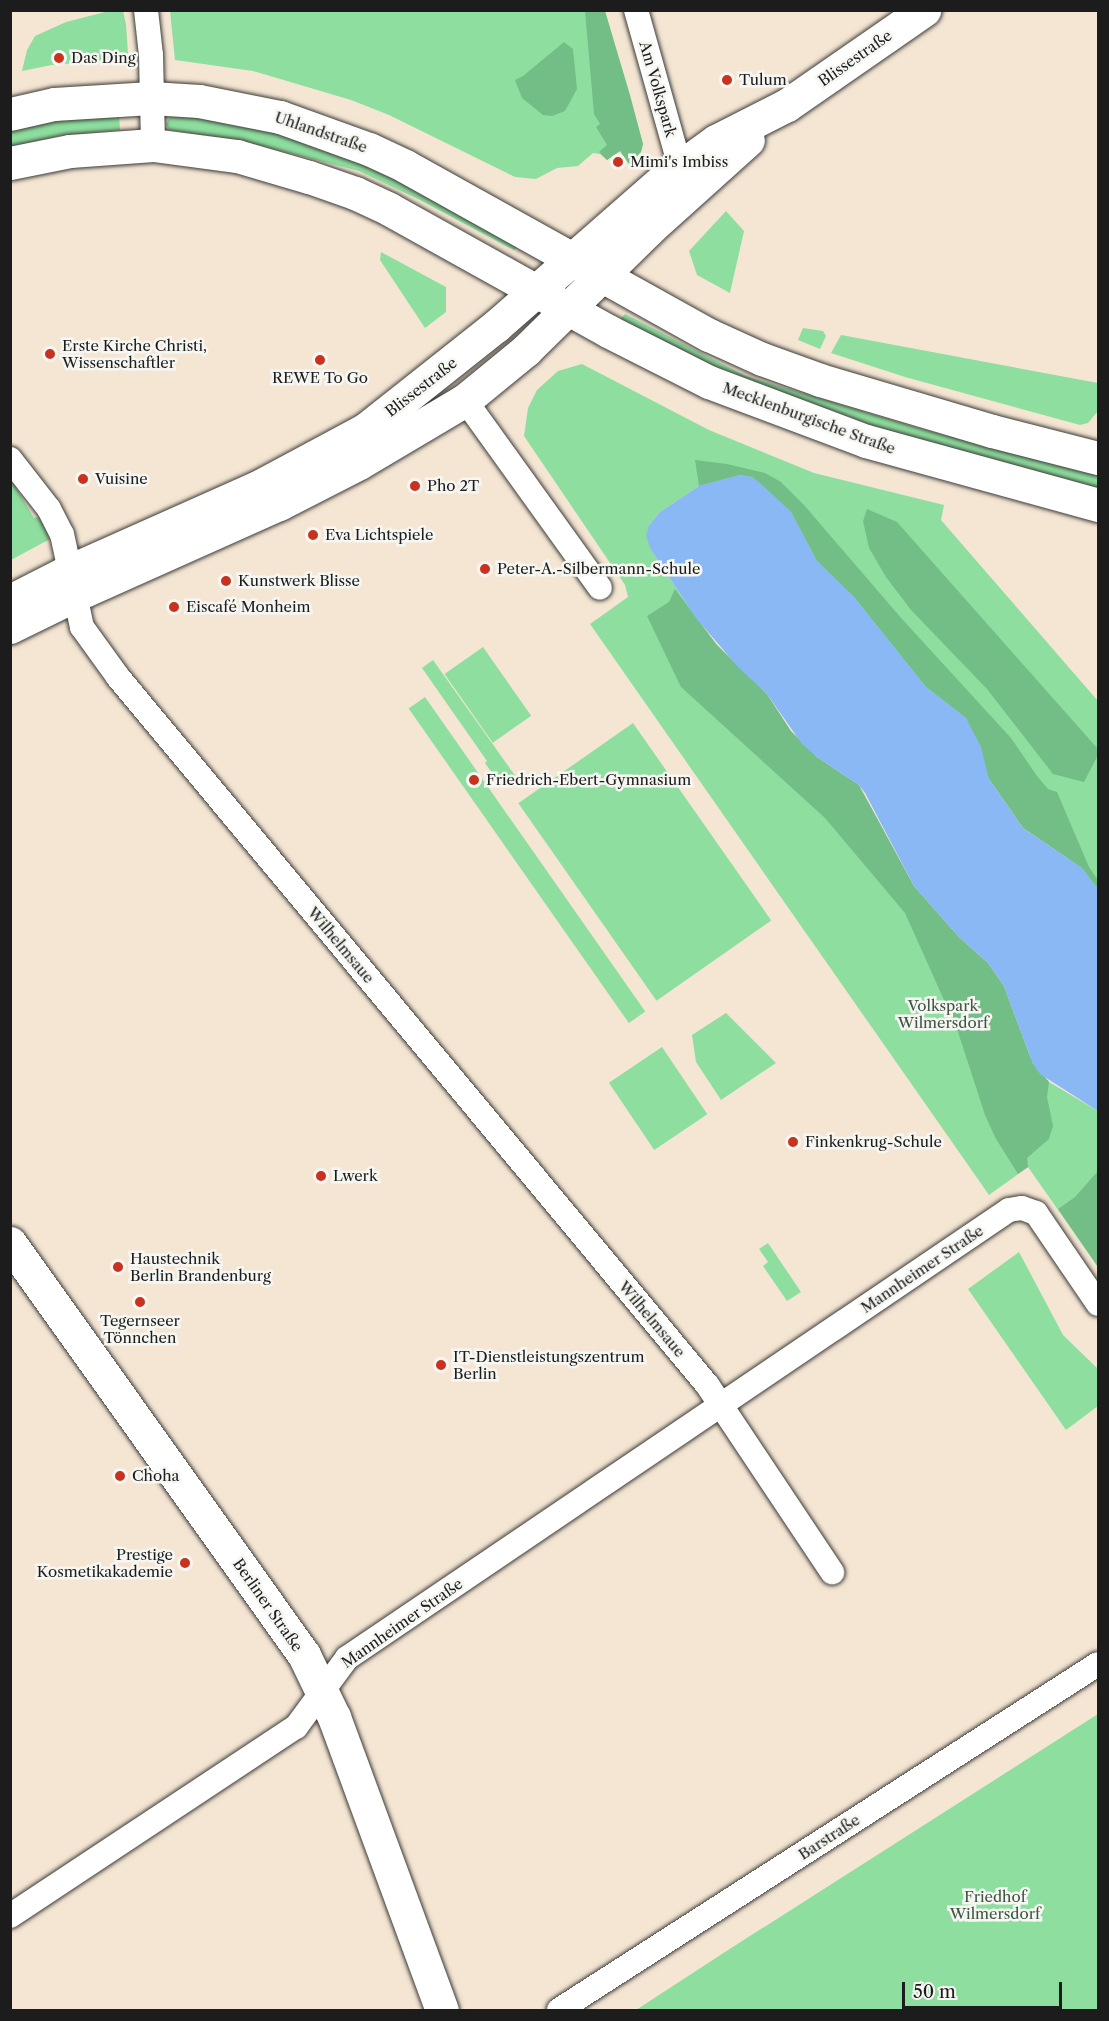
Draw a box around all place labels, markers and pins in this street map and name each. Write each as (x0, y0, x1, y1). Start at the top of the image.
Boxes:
place label: Das Ding (71, 49, 136, 67)
marker: Das Ding (52, 51, 66, 65)
place label: Tulum (739, 71, 787, 89)
marker: Tulum (720, 73, 734, 87)
place label: Mimi's Imbiss (630, 153, 728, 171)
marker: Mimi's Imbiss (611, 155, 625, 169)
place label: Erste Kirche Christi, Wissenschaftler (62, 336, 207, 371)
marker: Erste Kirche Christi, Wissenschaftler (43, 347, 57, 361)
marker: REWE To Go (313, 353, 327, 367)
place label: REWE To Go (272, 369, 368, 387)
place label: Vuisine (95, 470, 148, 488)
marker: Vuisine (76, 472, 90, 486)
place label: Pho 2T (427, 477, 479, 495)
marker: Pho 2T (408, 479, 422, 493)
place label: Eva Lichtspiele (325, 526, 433, 544)
marker: Eva Lichtspiele (306, 528, 320, 542)
place label: Peter-A.-Silbermann-Schule (497, 560, 700, 578)
marker: Peter-A.-Silbermann-Schule (478, 562, 492, 576)
place label: Kunstwerk Blisse (238, 572, 360, 590)
marker: Kunstwerk Blisse (219, 574, 233, 588)
place label: Eiscafé Monheim (186, 598, 310, 616)
marker: Eiscafé Monheim (167, 600, 181, 614)
place label: Friedrich-Ebert-Gymnasium (486, 771, 691, 789)
marker: Friedrich-Ebert-Gymnasium (467, 773, 481, 787)
place label: Finkenkrug-Schule (805, 1133, 942, 1151)
marker: Finkenkrug-Schule (786, 1135, 800, 1149)
place label: Lwerk (333, 1167, 378, 1185)
marker: Lwerk (314, 1169, 328, 1183)
place label: Haustechnik Berlin Brandenburg (130, 1249, 271, 1284)
marker: Haustechnik Berlin Brandenburg (111, 1260, 125, 1274)
marker: Tegernseer Tönnchen (133, 1295, 147, 1309)
place label: Tegernseer Tönnchen (100, 1311, 180, 1346)
place label: IT-Dienstleistungszentrum Berlin (453, 1347, 644, 1382)
marker: IT-Dienstleistungszentrum Berlin (434, 1358, 448, 1372)
place label: Choha (132, 1467, 179, 1485)
marker: Choha (113, 1469, 127, 1483)
place label: Prestige Kosmetikakademie (37, 1545, 173, 1580)
marker: Prestige Kosmetikakademie (178, 1556, 192, 1570)

